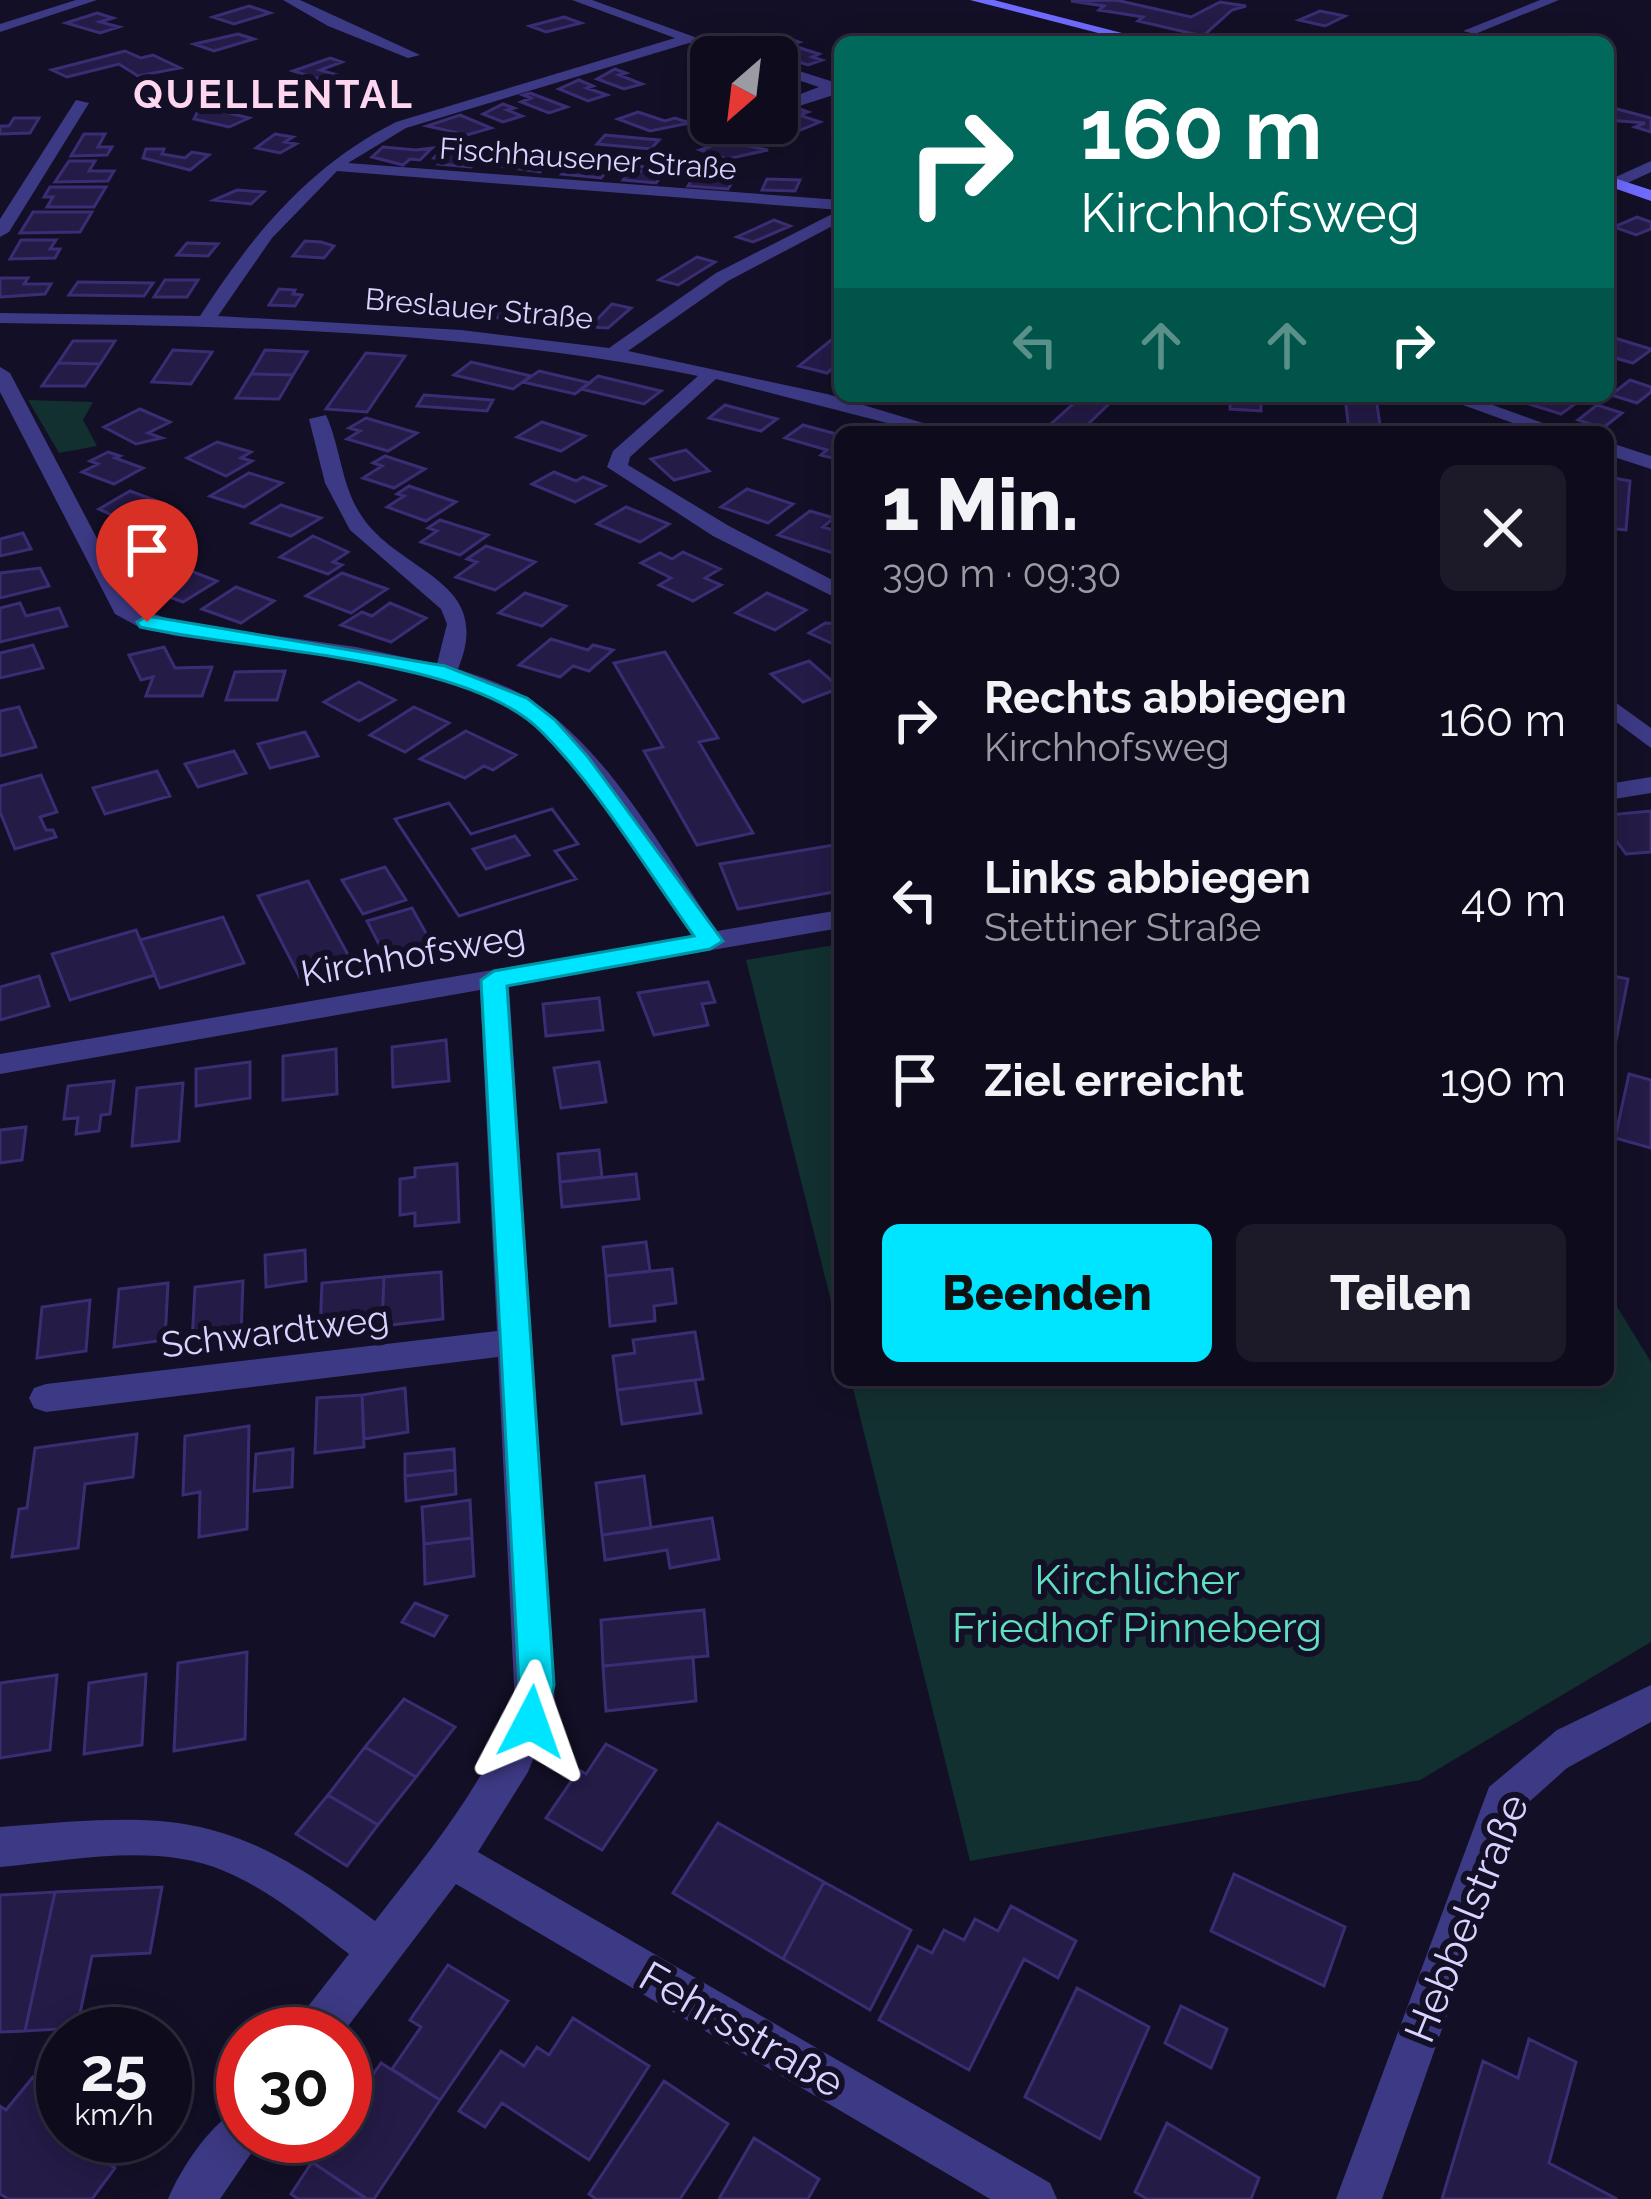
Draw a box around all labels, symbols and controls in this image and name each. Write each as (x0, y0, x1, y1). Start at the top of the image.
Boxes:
north arrow (690, 36, 798, 144)
map controls (690, 36, 798, 144)
district label: QUELLENTAL (133, 71, 415, 117)
text: 160 m (1080, 80, 1322, 179)
icon: right (882, 84, 1038, 240)
street label: Fischhausener Straße (438, 131, 738, 186)
text: Kirchhofsweg (1080, 181, 1420, 245)
street label: Breslauer Straße (364, 281, 594, 336)
icon: left (1002, 312, 1068, 378)
icon: ahead (1128, 312, 1194, 378)
icon: ahead (1254, 312, 1320, 378)
icon: right (1380, 312, 1446, 378)
text: 1 Min. (882, 462, 1079, 547)
button: close (1440, 465, 1566, 591)
pin (96, 499, 198, 622)
icon: arrive (114, 517, 180, 583)
text: 390 m · 09:30 (882, 550, 1121, 596)
text: Rechts abbiegen (984, 671, 1347, 724)
icon: right (882, 687, 948, 753)
text: 160 m (1439, 694, 1566, 747)
text: Kirchhofsweg (984, 724, 1230, 770)
text: Links abbiegen (984, 851, 1311, 904)
icon: left (882, 867, 948, 933)
text: 40 m (1461, 874, 1566, 927)
text: Stettiner Straße (984, 904, 1261, 950)
street label: Kirchhofsweg (298, 914, 528, 994)
icon: arrive (882, 1047, 948, 1113)
text: Ziel erreicht (984, 1054, 1244, 1107)
text: 190 m (1440, 1054, 1566, 1107)
button: Beenden (882, 1224, 1212, 1362)
button: Teilen (1236, 1224, 1566, 1362)
street label: Schwardtweg (159, 1296, 391, 1366)
park label: Kirchlicher Friedhof Pinneberg (952, 1555, 1322, 1652)
position arrow (468, 1659, 594, 1785)
street label: Hebbelstraße (1395, 1787, 1538, 2049)
street label: Fehrsstraße (631, 1951, 852, 2107)
speed limit sign: 30 (216, 2007, 372, 2163)
text: 25 (80, 2035, 148, 2105)
text: km/h (74, 2097, 154, 2132)

